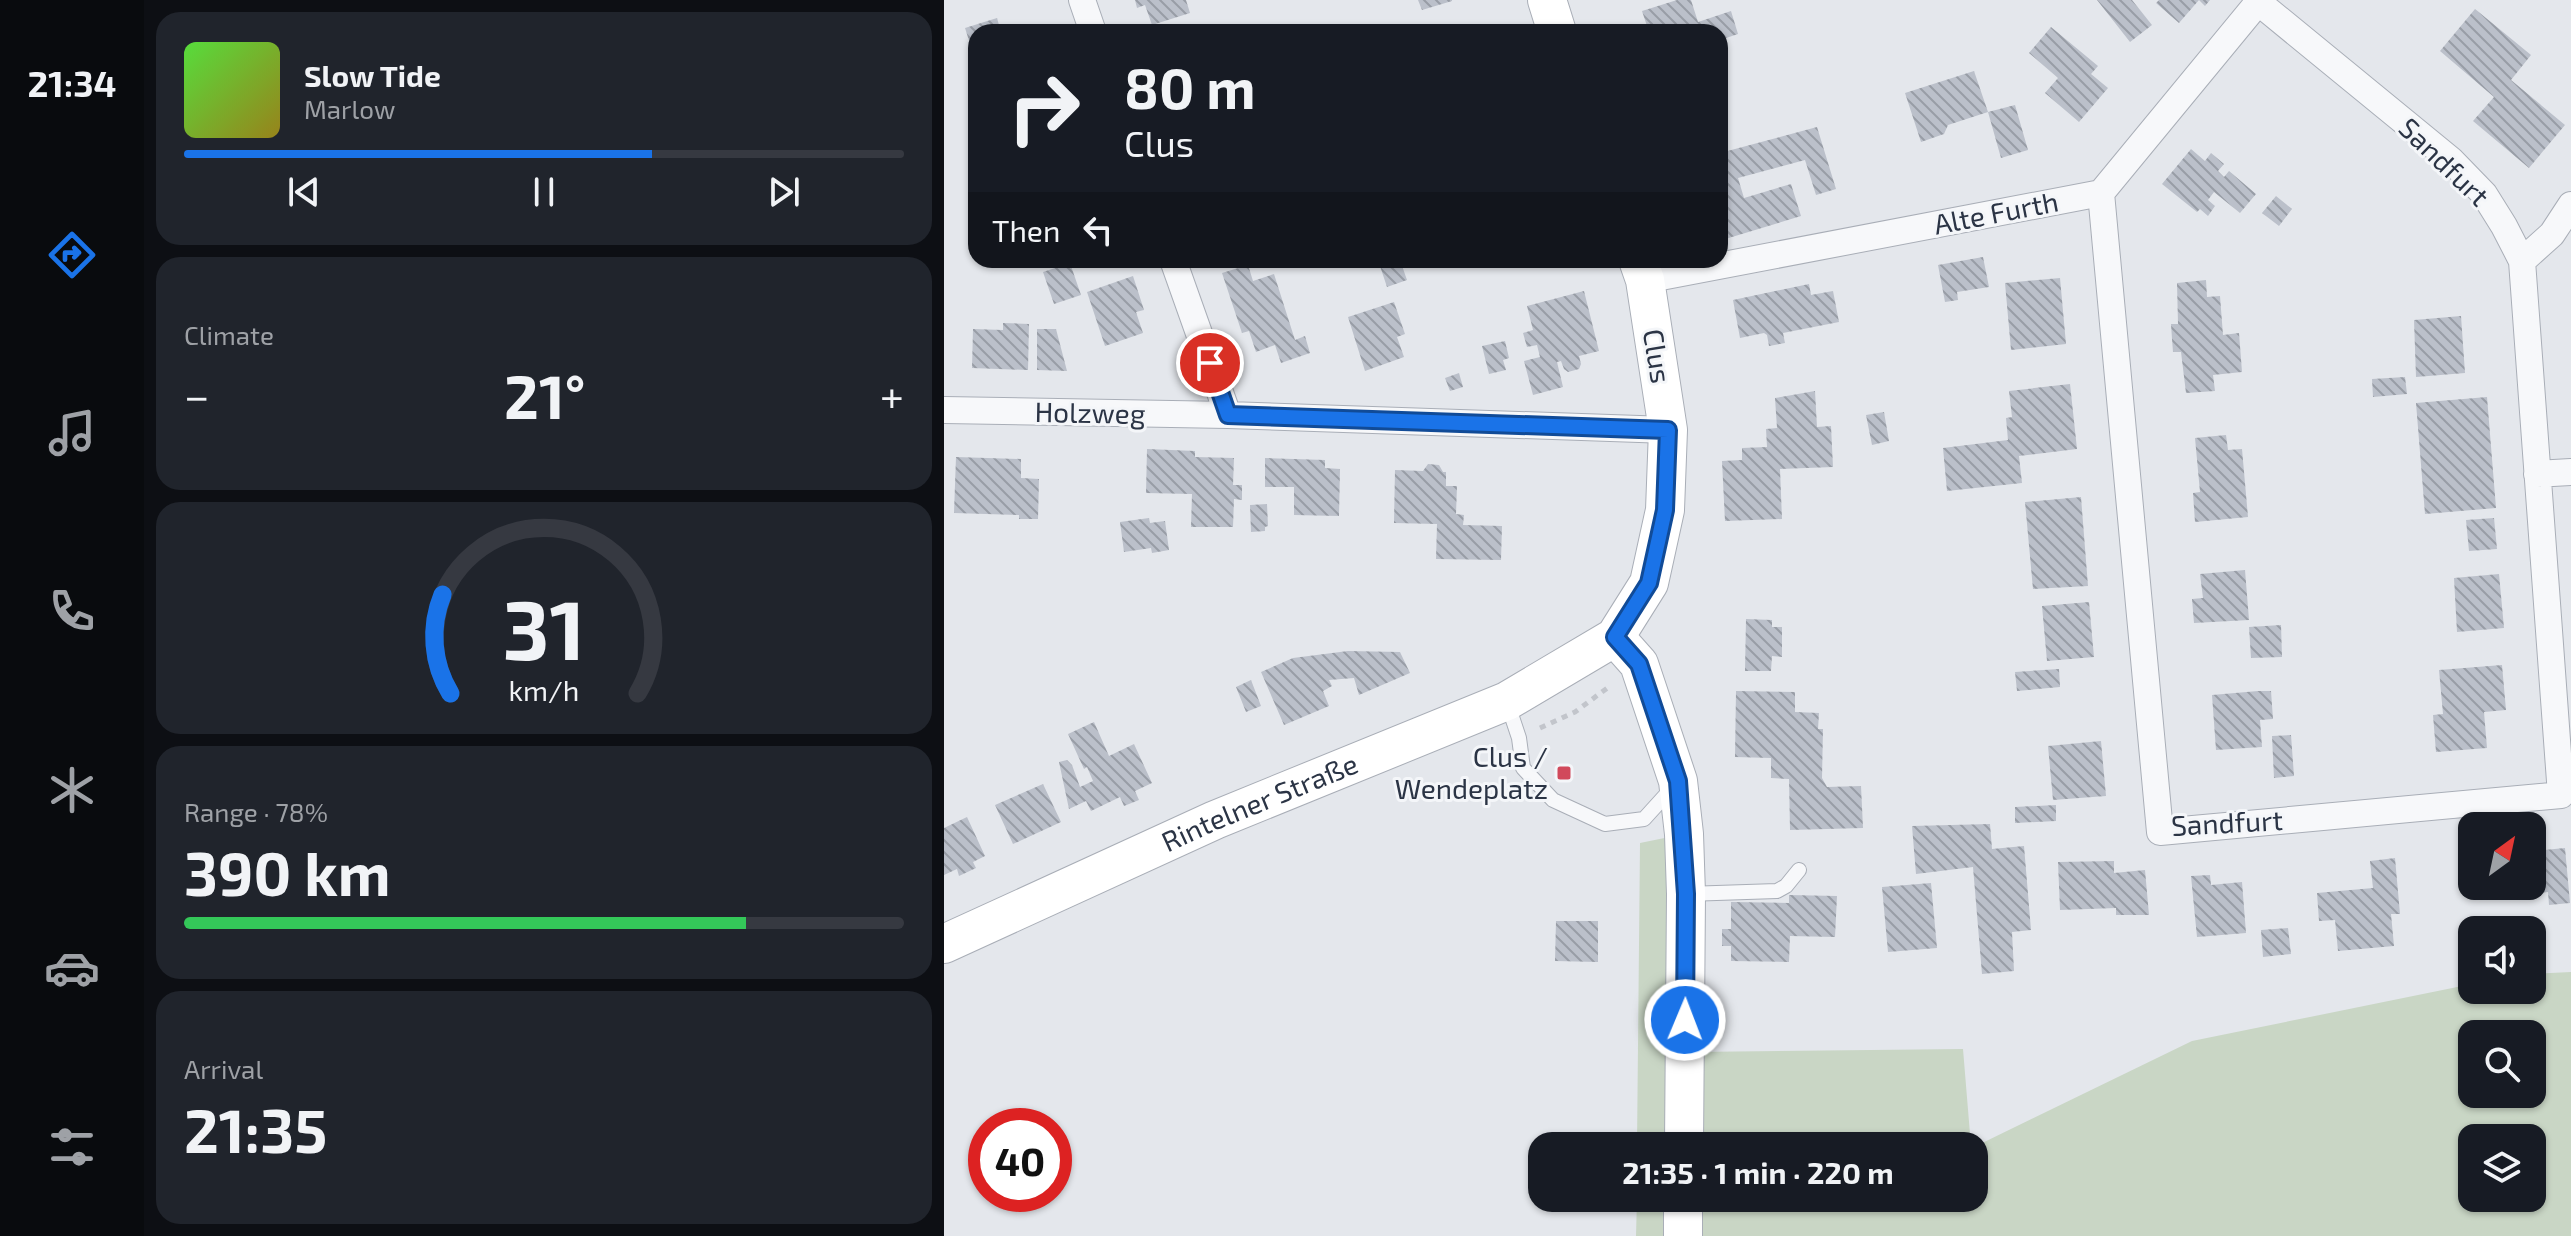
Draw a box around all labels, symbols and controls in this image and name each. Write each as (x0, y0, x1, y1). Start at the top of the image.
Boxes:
text: 80 m (1124, 53, 1256, 120)
icon: right (992, 56, 1096, 160)
text: Slow Tide (304, 57, 441, 93)
text: 21:34 (27, 61, 117, 104)
text: Marlow (304, 93, 395, 124)
street label: Sandfurt (2393, 110, 2497, 212)
text: Clus (1124, 121, 1194, 164)
icon: previous (282, 170, 326, 214)
icon: pause (522, 170, 566, 214)
icon: next (762, 170, 806, 214)
street label: Alte Furth (1931, 183, 2061, 241)
icon: left (1076, 208, 1120, 252)
text: Then (992, 212, 1060, 248)
icon: directions (44, 227, 100, 283)
text: Climate (184, 319, 274, 350)
street label: Clus (1637, 326, 1679, 385)
pin (1176, 329, 1244, 397)
icon: arrive (1188, 341, 1232, 385)
text: 21° (504, 359, 585, 431)
text: − (184, 368, 210, 421)
text: + (880, 368, 904, 421)
street label: Holzweg (1034, 394, 1146, 430)
icon: music (44, 405, 100, 461)
text: 31 (502, 577, 586, 677)
icon: phone (44, 583, 100, 639)
text: km/h (509, 672, 579, 707)
place label: Clus / Wendeplatz (1395, 739, 1548, 805)
street label: Rintelner Straße (1156, 746, 1363, 858)
icon: climate (44, 762, 100, 818)
marker: Clus / Wendeplatz (1555, 764, 1573, 782)
text: Range · 78% (184, 796, 328, 827)
street label: Sandfurt (2170, 802, 2284, 842)
north arrow (2458, 812, 2546, 900)
map controls (2458, 812, 2546, 1212)
text: 390 km (184, 836, 391, 908)
button: sound (2458, 916, 2546, 1004)
icon: car (44, 940, 100, 996)
position arrow (1643, 978, 1727, 1062)
button: search (2458, 1020, 2546, 1108)
text: Arrival (184, 1053, 263, 1084)
text: 21:35 (184, 1093, 327, 1165)
speed limit sign: 40 (968, 1108, 1072, 1212)
icon: filters (44, 1119, 100, 1175)
button: layers (2458, 1124, 2546, 1212)
text: 21:35 · 1 min · 220 m (1622, 1154, 1894, 1190)

